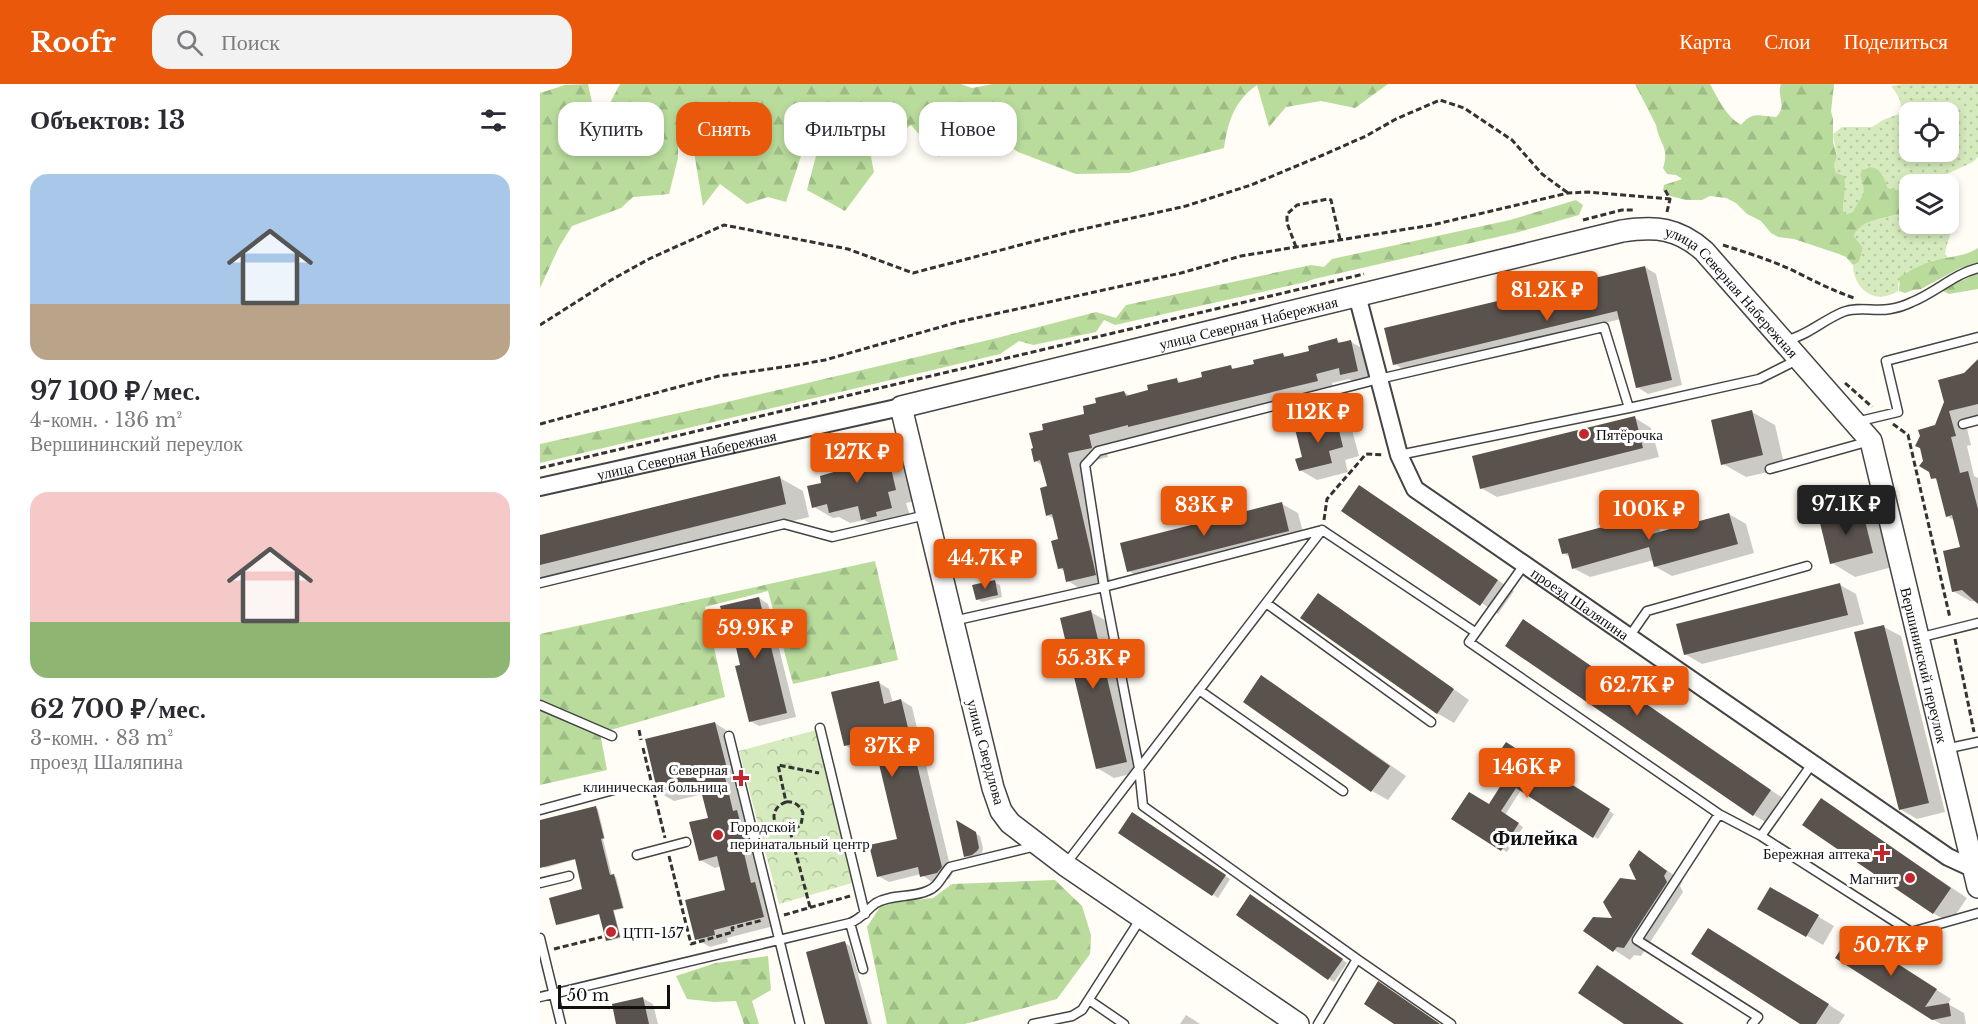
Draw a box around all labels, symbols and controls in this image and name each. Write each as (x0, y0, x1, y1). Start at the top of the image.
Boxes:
search box (152, 15, 572, 69)
text: Roofr (30, 25, 116, 60)
icon: search (173, 26, 206, 59)
text: Поиск (221, 29, 280, 56)
text: Карта (1679, 29, 1731, 55)
text: Слои (1764, 29, 1810, 55)
text: Поделиться (1843, 29, 1948, 55)
chip: Купить (558, 102, 664, 156)
chip: Снять (676, 102, 772, 156)
chip: Фильтры (784, 102, 907, 156)
chip: Новое (919, 102, 1017, 156)
map controls (1899, 102, 1959, 234)
button: locate (1899, 102, 1959, 162)
text: Объектов: 13 (30, 104, 185, 136)
icon: filters (477, 104, 510, 137)
button: layers (1899, 174, 1959, 234)
icon: home (216, 213, 324, 321)
street label: улица Северная Набережная (1663, 221, 1803, 362)
pin: 81.2K ₽ (1492, 271, 1602, 322)
text: 81.2K ₽ (1511, 278, 1583, 302)
street label: улица Северная Набережная (1157, 291, 1340, 353)
text: 97 100 ₽/мес. (30, 375, 201, 407)
pin: 112K ₽ (1269, 393, 1367, 444)
text: 112K ₽ (1286, 400, 1350, 424)
text: 4-комн. · 136 m² (30, 408, 182, 432)
street label: улица Северная Набережная (595, 425, 778, 484)
place label: Пятёрочка (1596, 425, 1663, 444)
marker: Пятёрочка (1577, 427, 1591, 441)
text: Вершининский переулок (30, 432, 243, 456)
pin: 127K ₽ (808, 433, 906, 484)
text: 127K ₽ (824, 440, 890, 464)
pin: 97.1K ₽ (1791, 485, 1901, 536)
pin: 83K ₽ (1162, 486, 1246, 537)
pin: 100K ₽ (1600, 490, 1698, 541)
text: 97.1K ₽ (1811, 492, 1881, 516)
text: 83K ₽ (1175, 493, 1233, 517)
text: 100K ₽ (1613, 497, 1685, 521)
icon: home (216, 531, 324, 639)
pin: 44.7K ₽ (930, 539, 1040, 590)
text: 44.7K ₽ (948, 546, 1022, 570)
street label: проезд Шаляпина (1528, 563, 1633, 644)
street label: Вершининский переулок (1897, 585, 1953, 746)
pin: 59.9K ₽ (700, 609, 810, 660)
text: 59.9K ₽ (717, 616, 793, 640)
pin: 55.3K ₽ (1038, 639, 1148, 690)
text: 55.3K ₽ (1056, 646, 1130, 670)
pin: 62.7K ₽ (1582, 666, 1692, 717)
text: 62.7K ₽ (1600, 673, 1674, 697)
text: 62 700 ₽/мес. (30, 693, 206, 725)
street label: улица Свердлова (963, 697, 1009, 807)
text: 3-комн. · 83 m² (30, 726, 173, 750)
pin: 37K ₽ (850, 727, 934, 778)
text: 37K ₽ (864, 734, 920, 758)
pin: 146K ₽ (1478, 748, 1576, 799)
text: проезд Шаляпина (30, 750, 183, 774)
text: 146K ₽ (1493, 755, 1561, 779)
place label: Северная клиническая больница (583, 760, 728, 796)
marker: Северная клиническая больница (732, 769, 750, 787)
place label: Городской перинатальный центр (730, 817, 870, 853)
district label: Филейка (1492, 825, 1578, 851)
marker: Городской перинатальный центр (711, 828, 725, 842)
place label: Бережная аптека (1763, 844, 1870, 863)
marker: Бережная аптека (1875, 846, 1889, 860)
place label: Магнит (1849, 869, 1898, 888)
marker: Магнит (1903, 871, 1917, 885)
place label: ЦТП-157 (623, 923, 684, 942)
marker: ЦТП-157 (604, 925, 618, 939)
pin: 50.7K ₽ (1836, 926, 1946, 977)
text: 50.7K ₽ (1854, 933, 1928, 957)
scale bar (558, 982, 670, 1010)
text: 50 m (567, 985, 609, 1005)

